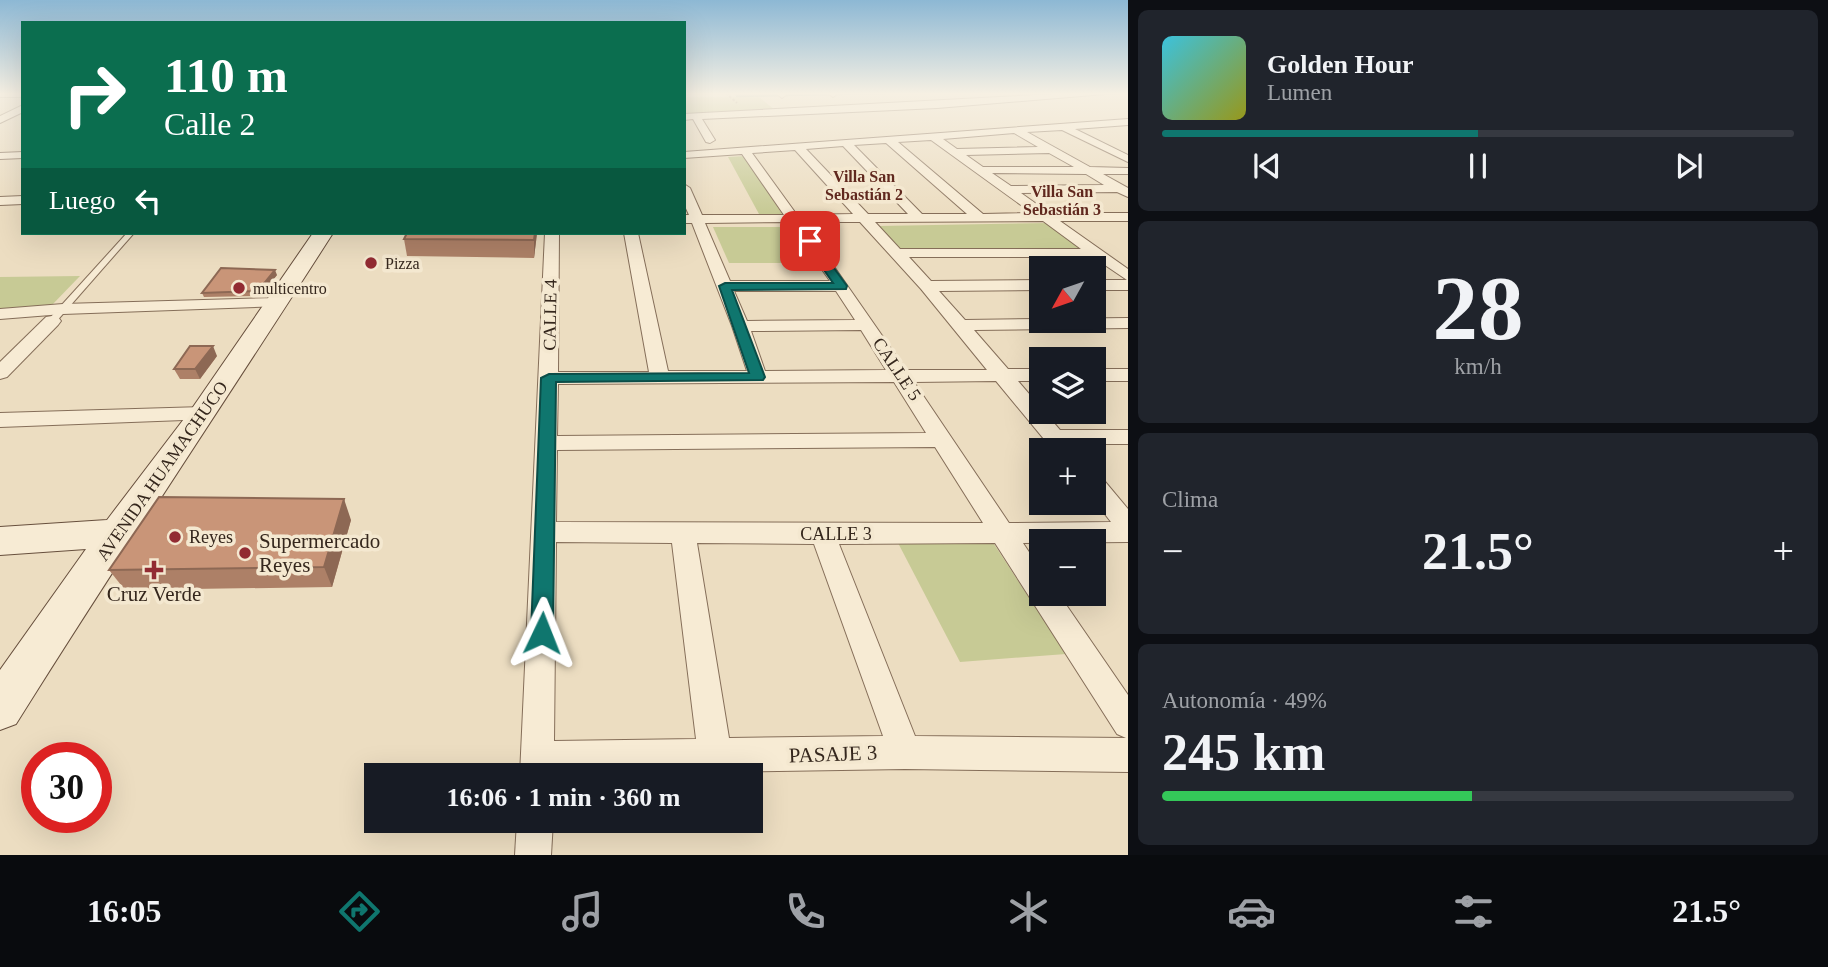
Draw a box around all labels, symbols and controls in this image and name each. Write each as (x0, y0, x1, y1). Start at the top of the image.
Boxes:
text: 110 m (164, 48, 288, 103)
icon: right (49, 49, 140, 140)
text: Golden Hour (1267, 50, 1414, 79)
text: Lumen (1267, 80, 1332, 105)
text: Calle 2 (164, 106, 256, 142)
icon: previous (1248, 147, 1286, 185)
icon: pause (1459, 147, 1497, 185)
icon: next (1670, 147, 1708, 185)
district label: Villa San Sebastián 2 (825, 168, 903, 203)
icon: left (129, 182, 167, 220)
district label: Villa San Sebastián 3 (1023, 183, 1101, 218)
text: Luego (49, 186, 115, 215)
pin (780, 211, 840, 271)
icon: arrive (791, 222, 829, 260)
marker: Pizza (363, 255, 379, 271)
place label: Pizza (385, 255, 420, 272)
north arrow (1029, 256, 1106, 332)
map controls (1029, 256, 1106, 606)
text: 28 (1433, 258, 1524, 359)
street label: CALLE 4 (539, 279, 561, 351)
marker: multicentro (231, 280, 247, 296)
place label: multicentro (253, 280, 327, 297)
street label: CALLE 5 (869, 334, 925, 404)
button: layers (1029, 347, 1106, 424)
text: km/h (1454, 354, 1502, 379)
street label: AVENIDA HUAMACHUCO (92, 378, 232, 564)
button: + (1029, 438, 1106, 515)
text: Clima (1162, 487, 1218, 512)
text: 21.5° (1422, 523, 1534, 580)
street label: CALLE 3 (800, 524, 872, 544)
place label: Reyes (189, 527, 233, 547)
marker: Reyes (167, 529, 183, 545)
place label: Supermercado Reyes (259, 529, 380, 577)
button: − (1029, 529, 1106, 606)
text: − (1162, 530, 1183, 572)
text: + (1773, 530, 1794, 572)
marker: Supermercado Reyes (237, 545, 253, 561)
marker: Cruz Verde (146, 562, 162, 578)
place label: Cruz Verde (107, 582, 201, 606)
position arrow (505, 596, 579, 670)
text: Autonomía · 49% (1162, 688, 1327, 713)
text: 245 km (1162, 724, 1325, 781)
street label: PASAJE 3 (788, 740, 878, 768)
speed limit sign: 30 (21, 742, 112, 833)
text: 16:06 · 1 min · 360 m (447, 783, 681, 812)
icon: directions (335, 887, 384, 936)
icon: music (558, 887, 607, 936)
icon: phone (781, 887, 830, 936)
icon: climate (1004, 887, 1053, 936)
icon: car (1227, 887, 1276, 936)
icon: filters (1449, 887, 1498, 936)
text: 16:05 (87, 893, 162, 929)
text: 21.5° (1672, 893, 1741, 929)

